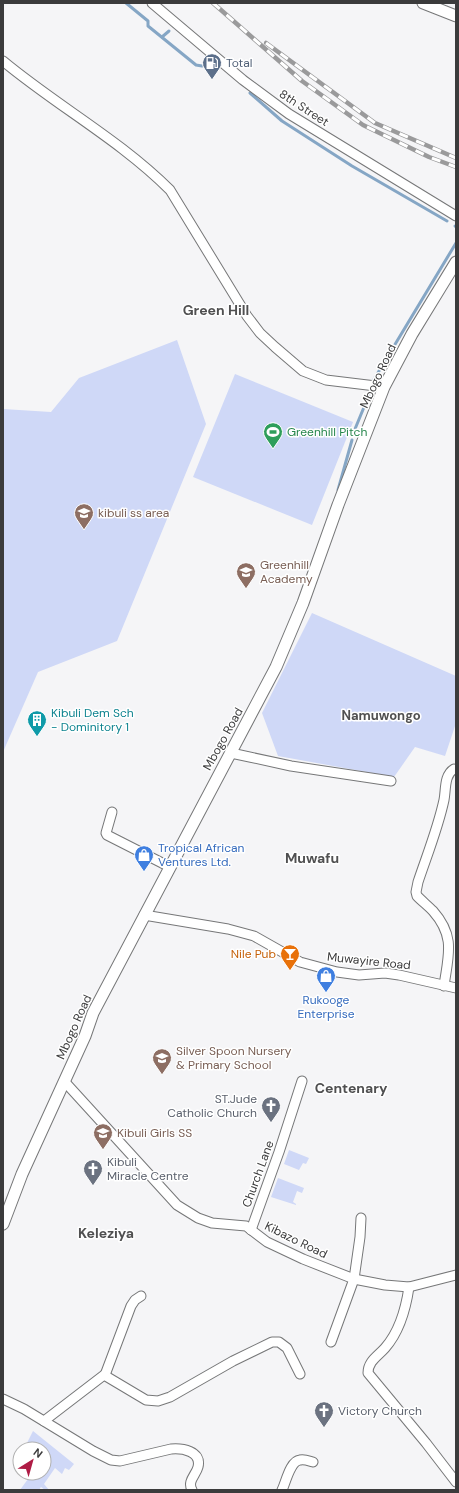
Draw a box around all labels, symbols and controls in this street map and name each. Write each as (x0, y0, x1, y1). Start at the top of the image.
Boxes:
fuel station icon: Total (201, 52, 223, 80)
place label: Total (226, 55, 252, 71)
street label: 8th Street (276, 86, 332, 130)
district label: Green Hill (183, 301, 249, 319)
street label: Mbogo Road (356, 341, 400, 411)
sports icon: Greenhill Pitch (262, 421, 284, 449)
place label: Greenhill Pitch (287, 424, 367, 440)
school or university icon: kibuli ss area (73, 502, 95, 530)
place label: kibuli ss area (98, 505, 169, 521)
place label: Greenhill Academy (260, 557, 313, 587)
school or university icon: Greenhill Academy (235, 561, 257, 589)
place label: Kibuli Dem Sch - Dominitory 1 (51, 705, 134, 735)
street label: Mbogo Road (199, 705, 247, 773)
district label: Namuwongo (341, 707, 421, 724)
building icon: Kibuli Dem Sch - Dominitory 1 (26, 709, 48, 737)
place label: Tropical African Ventures Ltd. (158, 840, 245, 870)
shop icon: Tropical African Ventures Ltd. (133, 844, 155, 872)
district label: Muwafu (285, 849, 339, 867)
bar icon: Nile Pub (279, 943, 301, 971)
place label: Nile Pub (231, 946, 276, 962)
street label: Muwayire Road (326, 949, 412, 973)
shop icon: Rukooge Enterprise (315, 965, 337, 993)
street label: Mbogo Road (53, 992, 95, 1062)
place label: Rukooge Enterprise (297, 992, 355, 1022)
place label: Silver Spoon Nursery & Primary School (176, 1043, 292, 1073)
school or university icon: Silver Spoon Nursery & Primary School (151, 1047, 173, 1075)
district label: Centenary (315, 1079, 388, 1097)
place label: ST.Jude Catholic Church (167, 1091, 257, 1121)
church icon: ST.Jude Catholic Church (260, 1095, 282, 1123)
school or university icon: Kibuli Girls SS (92, 1122, 114, 1150)
place label: Kibuli Girls SS (117, 1125, 192, 1141)
street label: Church Lane (238, 1138, 278, 1210)
place label: Kibuli Miracle Centre (107, 1154, 189, 1184)
church icon: Kibuli Miracle Centre (82, 1158, 104, 1186)
street label: Kibazo Road (262, 1218, 330, 1262)
district label: Keleziya (78, 1224, 134, 1242)
church icon: Victory Church (313, 1400, 335, 1428)
place label: Victory Church (338, 1403, 422, 1419)
north arrow (12, 1441, 52, 1481)
text: N (31, 1445, 45, 1461)

